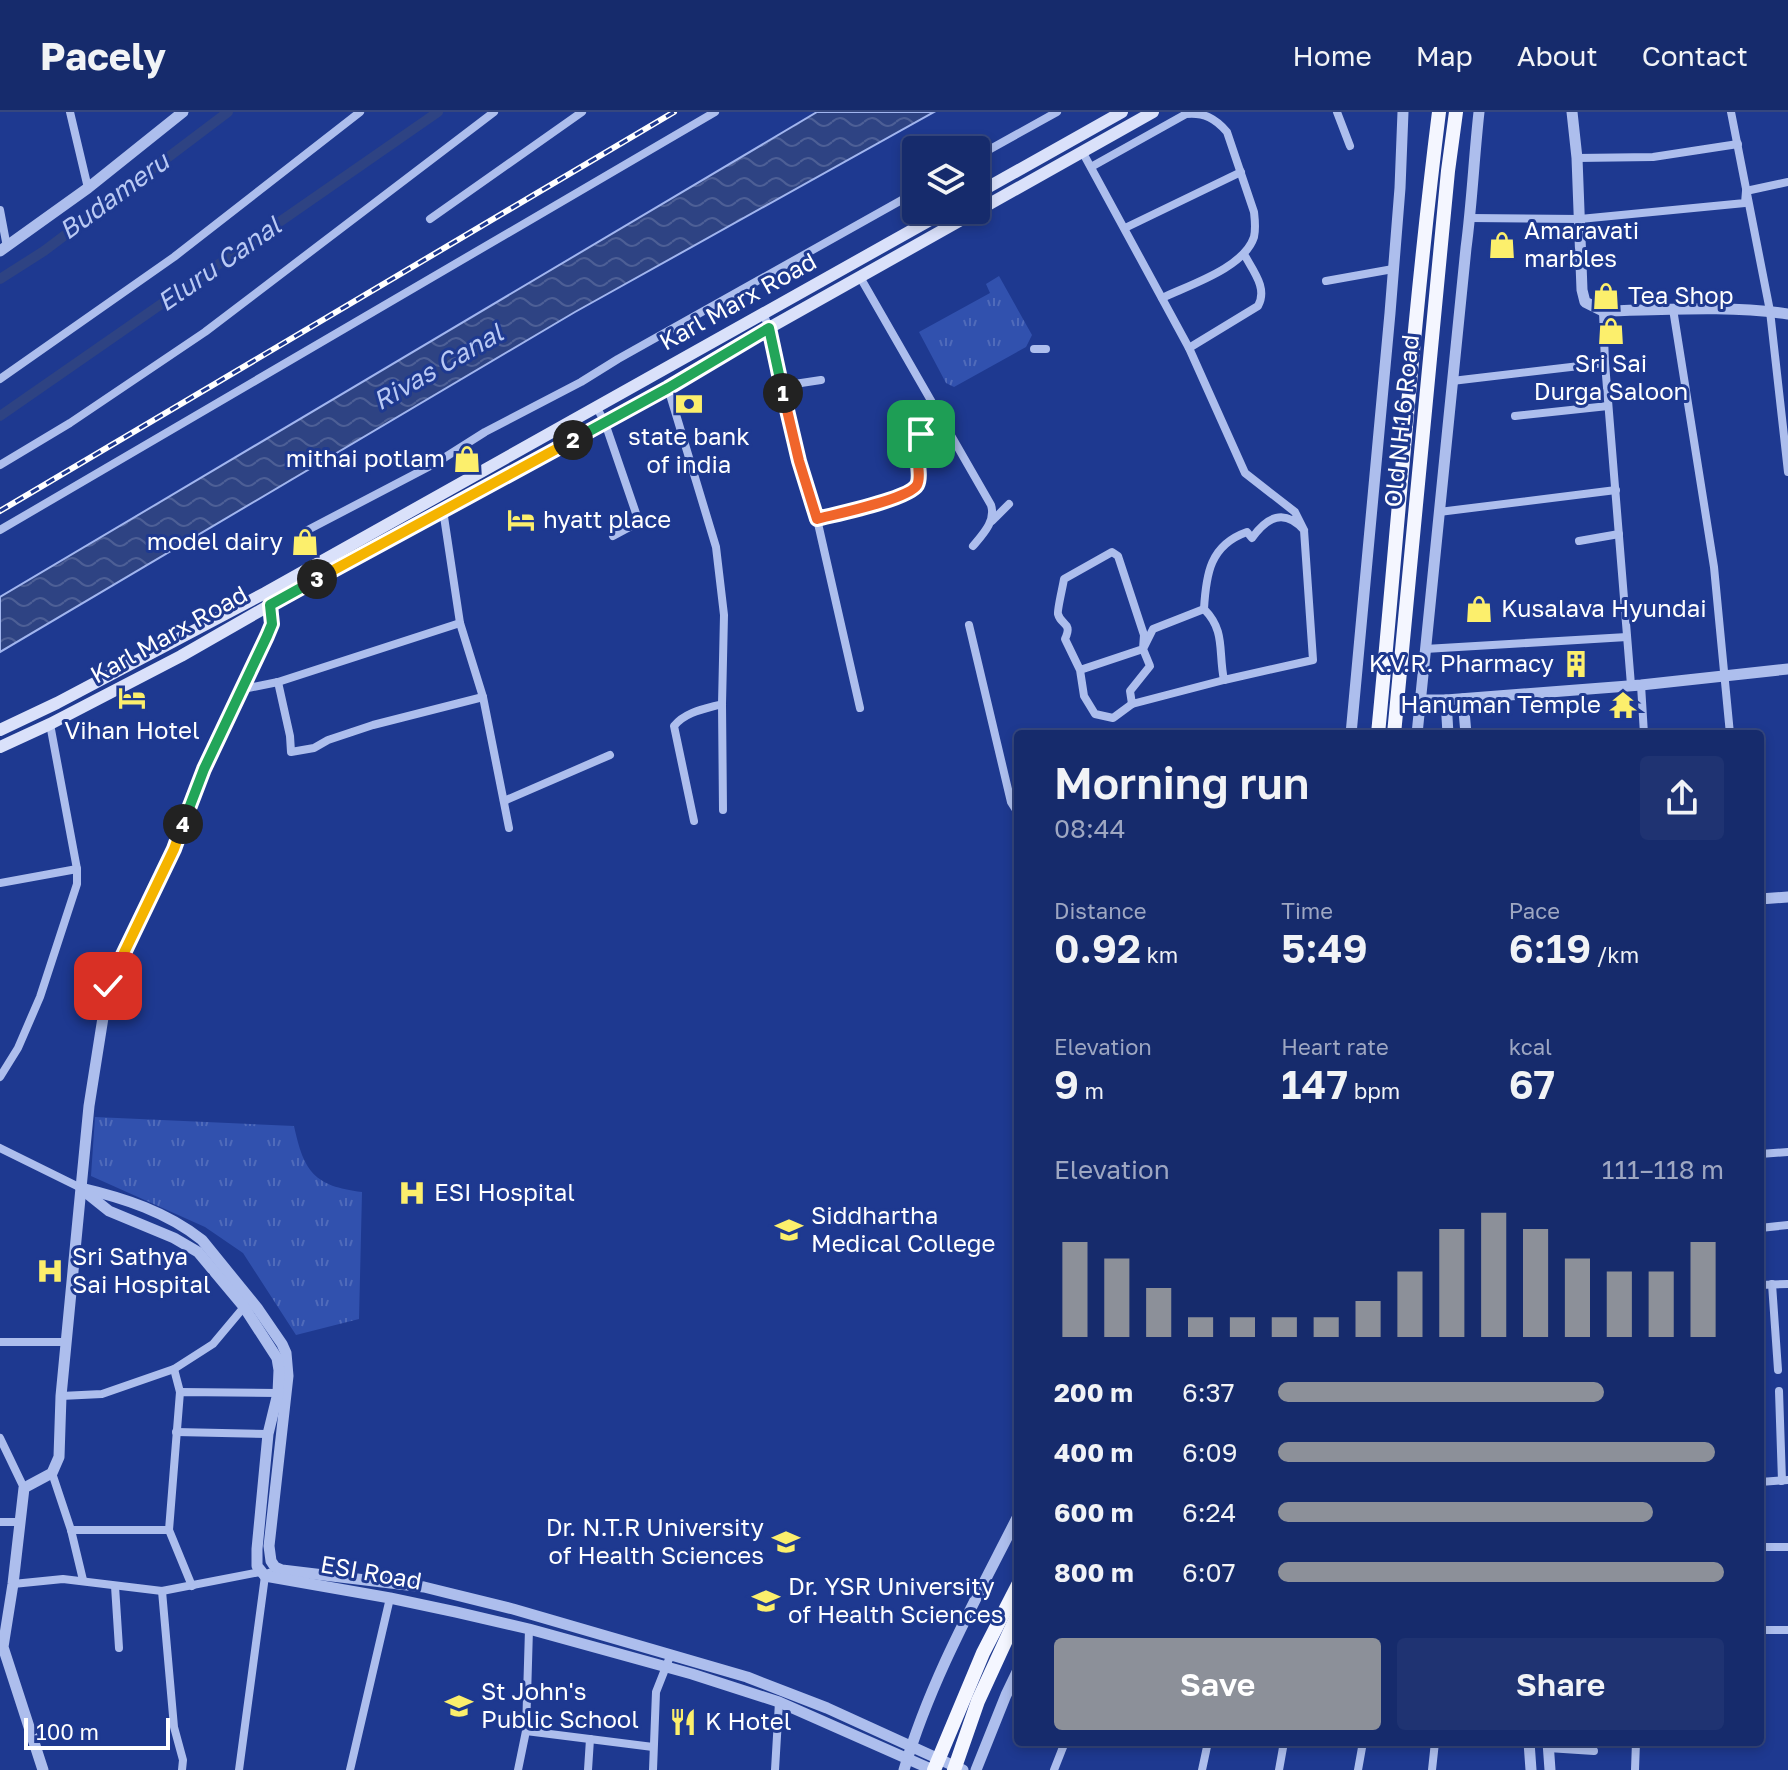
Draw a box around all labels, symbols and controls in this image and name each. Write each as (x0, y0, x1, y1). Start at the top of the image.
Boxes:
text: Pacely (40, 33, 166, 78)
text: Home (1293, 39, 1372, 72)
text: Map (1416, 39, 1473, 72)
text: About (1517, 39, 1598, 72)
text: Contact (1642, 39, 1748, 72)
map controls (902, 136, 990, 224)
button: layers (902, 136, 990, 224)
water label: Budameru (53, 144, 176, 246)
water label: Eluru Canal (151, 209, 288, 317)
place label: Amaravati marbles (1524, 215, 1639, 272)
shop icon: Amaravati marbles (1487, 230, 1517, 260)
street label: Karl Marx Road (654, 246, 821, 356)
place label: Tea Shop (1628, 280, 1733, 309)
shop icon: Tea Shop (1591, 281, 1621, 311)
water label: Rivas Canal (367, 316, 510, 416)
shop icon: Sri Sai Durga Saloon (1596, 316, 1626, 346)
street label: Old NH16 Road (1377, 333, 1424, 509)
place label: Sri Sai Durga Saloon (1534, 348, 1688, 405)
pin: 1 (763, 373, 803, 413)
text: 1 (777, 379, 789, 406)
bank icon: state bank of india (674, 389, 704, 419)
pin (887, 400, 955, 468)
icon: arrive (899, 412, 943, 456)
pin: 2 (553, 420, 593, 460)
place label: state bank of india (628, 421, 750, 478)
text: 2 (566, 426, 580, 453)
place label: mithai potlam (286, 443, 445, 472)
shop icon: mithai potlam (452, 444, 482, 474)
place label: hyatt place (543, 504, 671, 533)
hotel icon: hyatt place (506, 505, 536, 535)
place label: model dairy (147, 526, 283, 555)
shop icon: model dairy (290, 527, 320, 557)
pin: 3 (297, 559, 337, 599)
text: 3 (310, 565, 324, 592)
street label: Karl Marx Road (85, 579, 252, 689)
place label: Kusalava Hyundai (1501, 593, 1707, 622)
shop icon: Kusalava Hyundai (1464, 594, 1494, 624)
place label: K.V.R. Pharmacy (1369, 648, 1554, 677)
building icon: K.V.R. Pharmacy (1561, 649, 1591, 679)
hotel icon: Vihan Hotel (117, 683, 147, 713)
place label: Hanuman Temple (1400, 689, 1601, 718)
temple icon: Hanuman Temple (1608, 690, 1638, 720)
place label: Vihan Hotel (64, 715, 200, 744)
text: Morning run (1054, 756, 1309, 809)
button: share (1640, 756, 1724, 840)
pin: 4 (163, 804, 203, 844)
text: 4 (176, 810, 190, 837)
text: 08:44 (1054, 813, 1126, 844)
text: Distance (1054, 897, 1146, 924)
text: Time (1281, 897, 1333, 924)
text: Pace (1509, 897, 1560, 924)
text: 0.92 (1054, 924, 1141, 972)
text: 5:49 (1281, 924, 1368, 972)
text: 6:19 (1509, 924, 1591, 972)
text: km (1141, 941, 1178, 968)
text: /km (1591, 941, 1639, 968)
pin (74, 952, 142, 1020)
icon: check (86, 964, 130, 1008)
text: Elevation (1054, 1033, 1152, 1060)
text: Heart rate (1281, 1033, 1389, 1060)
text: kcal (1509, 1033, 1552, 1060)
text: 9 (1054, 1060, 1079, 1108)
text: 147 (1281, 1060, 1348, 1108)
text: 67 (1509, 1060, 1555, 1108)
text: m (1079, 1077, 1104, 1104)
text: bpm (1348, 1077, 1400, 1104)
text: Elevation (1054, 1154, 1170, 1185)
text: 111–118 m (1602, 1154, 1724, 1185)
place label: ESI Hospital (434, 1177, 575, 1206)
hospital icon: ESI Hospital (397, 1178, 427, 1208)
place label: Siddhartha Medical College (811, 1200, 996, 1257)
school or university icon: Siddhartha Medical College (774, 1215, 804, 1245)
place label: Sri Sathya Sai Hospital (72, 1241, 211, 1298)
hospital icon: Sri Sathya Sai Hospital (35, 1256, 65, 1286)
text: 200 m (1054, 1377, 1133, 1408)
text: 6:37 (1182, 1377, 1235, 1408)
text: 400 m (1054, 1437, 1133, 1468)
text: 6:09 (1182, 1437, 1237, 1468)
text: 600 m (1054, 1497, 1134, 1528)
text: 6:24 (1182, 1497, 1236, 1528)
place label: Dr. N.T.R University of Health Sciences (546, 1512, 764, 1569)
school or university icon: Dr. N.T.R University of Health Sciences (771, 1527, 801, 1557)
street label: ESI Road (318, 1548, 424, 1595)
text: 800 m (1054, 1557, 1134, 1588)
text: 6:07 (1182, 1557, 1235, 1588)
place label: Dr. YSR University of Health Sciences (788, 1571, 1003, 1628)
school or university icon: Dr. YSR University of Health Sciences (751, 1586, 781, 1616)
button: Save (1054, 1638, 1381, 1730)
button: Share (1397, 1638, 1724, 1730)
place label: St John's Public School (481, 1676, 639, 1733)
school or university icon: St John's Public School (444, 1691, 474, 1721)
place label: K Hotel (705, 1706, 791, 1735)
restaurant icon: K Hotel (668, 1707, 698, 1737)
scale bar (24, 1714, 170, 1750)
text: 100 m (36, 1718, 99, 1745)

